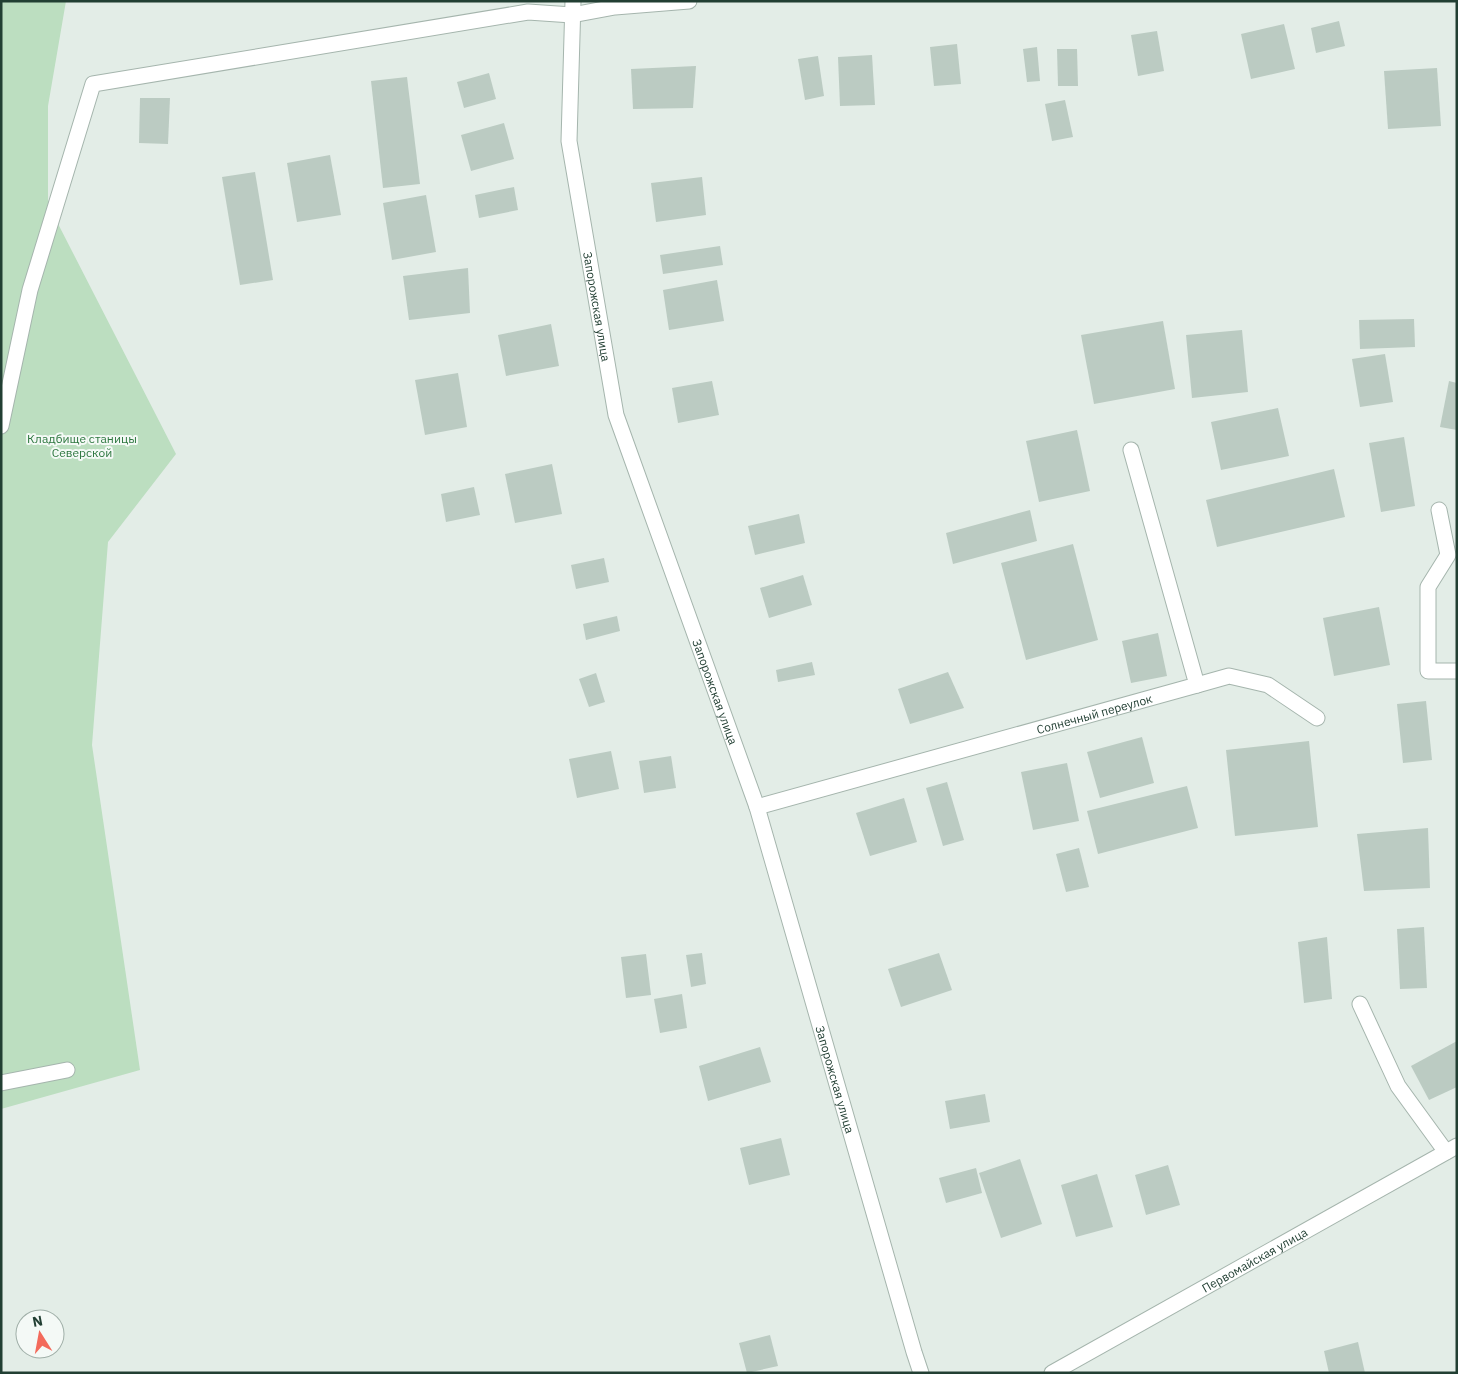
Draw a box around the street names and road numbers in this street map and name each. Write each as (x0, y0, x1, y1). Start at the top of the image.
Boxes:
street label: Запорожская улица (581, 250, 614, 363)
street label: Запорожская улица (690, 637, 742, 747)
street label: Солнечный переулок (1035, 690, 1154, 737)
street label: Запорожская улица (813, 1024, 858, 1135)
street label: Первомайская улица (1199, 1224, 1310, 1295)

